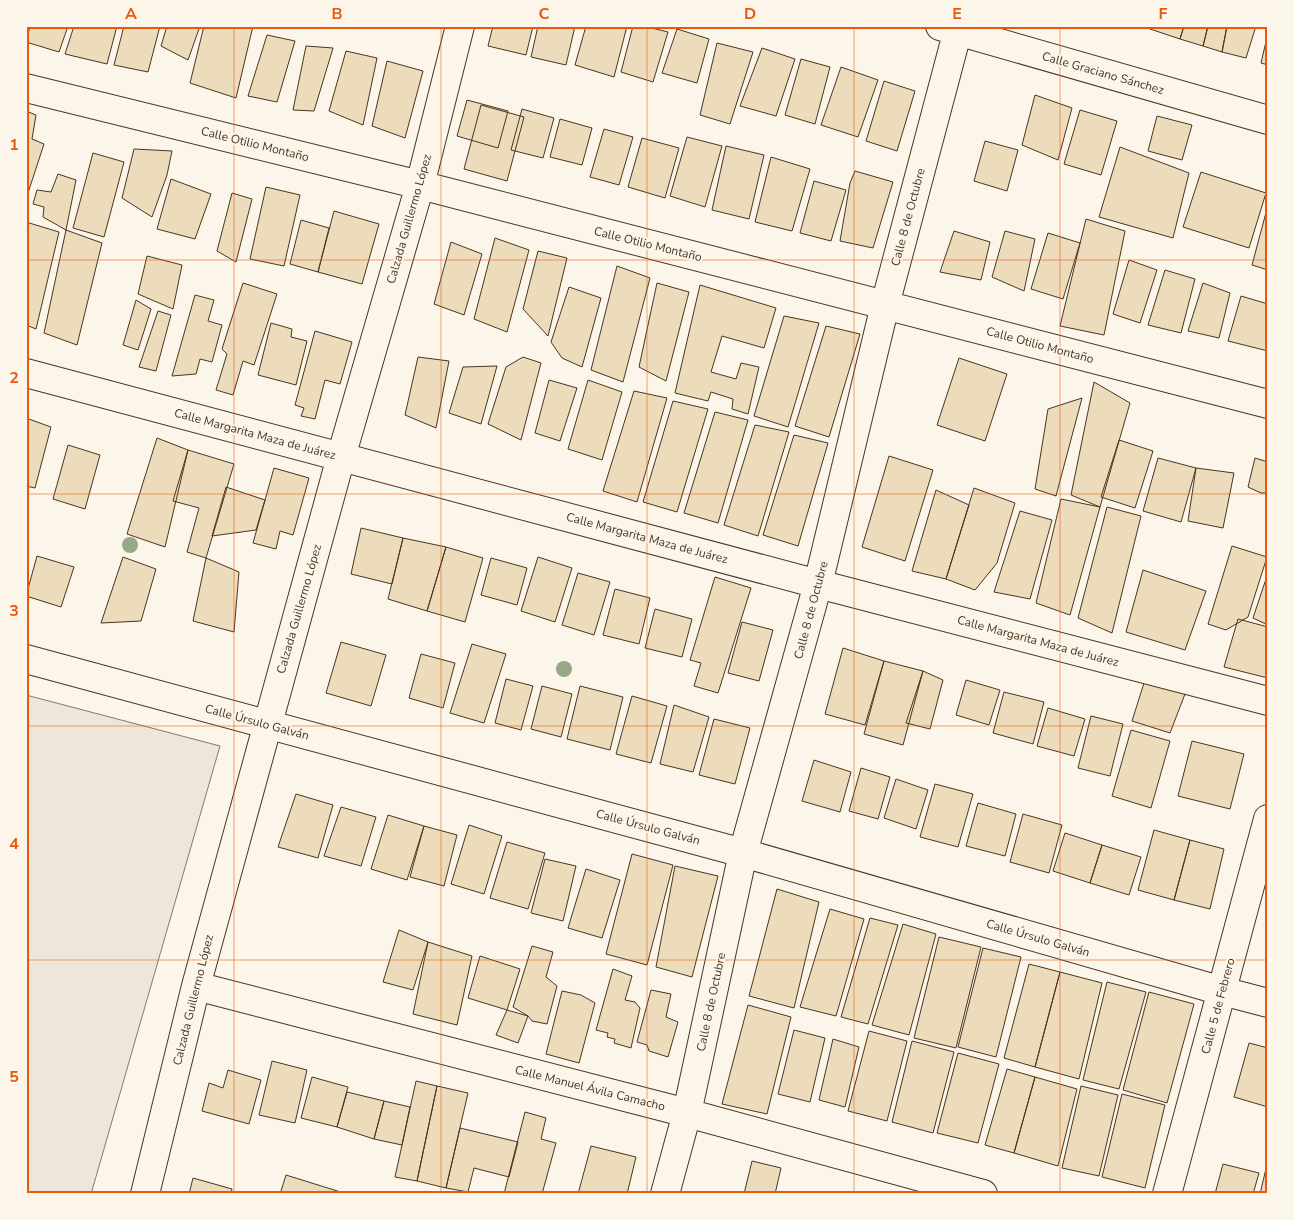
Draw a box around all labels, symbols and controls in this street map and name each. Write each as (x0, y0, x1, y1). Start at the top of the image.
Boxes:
text: A (125, 3, 137, 25)
text: B (331, 3, 343, 25)
text: C (539, 3, 550, 25)
text: D (744, 3, 756, 25)
text: E (952, 3, 962, 25)
text: F (1159, 3, 1168, 25)
street label: Calle Graciano Sánchez (1040, 48, 1166, 98)
street label: Calle Otilio Montaño (199, 123, 311, 165)
text: 1 (9, 134, 19, 156)
street label: Calzada Guillermo López (383, 152, 435, 286)
street label: Calle 8 de Octubre (887, 166, 929, 268)
street label: Calle Otilio Montaño (592, 223, 704, 265)
street label: Calle Otilio Montaño (984, 323, 1096, 367)
text: 2 (9, 367, 19, 389)
street label: Calle Margarita Maza de Juárez (172, 405, 338, 463)
street label: Calle Margarita Maza de Juárez (564, 509, 730, 567)
street label: Calzada Guillermo López (273, 542, 325, 676)
street label: Calle 8 de Octubre (790, 559, 832, 661)
text: 3 (9, 600, 19, 622)
street label: Calle Margarita Maza de Juárez (955, 612, 1121, 670)
street label: Calle Úrsulo Galván (203, 700, 311, 744)
street label: Calle Úrsulo Galván (594, 805, 702, 849)
text: 4 (9, 833, 19, 855)
street label: Calle Úrsulo Galván (984, 916, 1092, 960)
street label: Calzada Guillermo López (169, 933, 217, 1067)
street label: Calle 8 de Octubre (693, 951, 729, 1053)
street label: Calle 5 de Febrero (1197, 956, 1239, 1056)
street label: Calle Manuel Ávila Camacho (513, 1062, 667, 1114)
text: 5 (9, 1066, 19, 1088)

